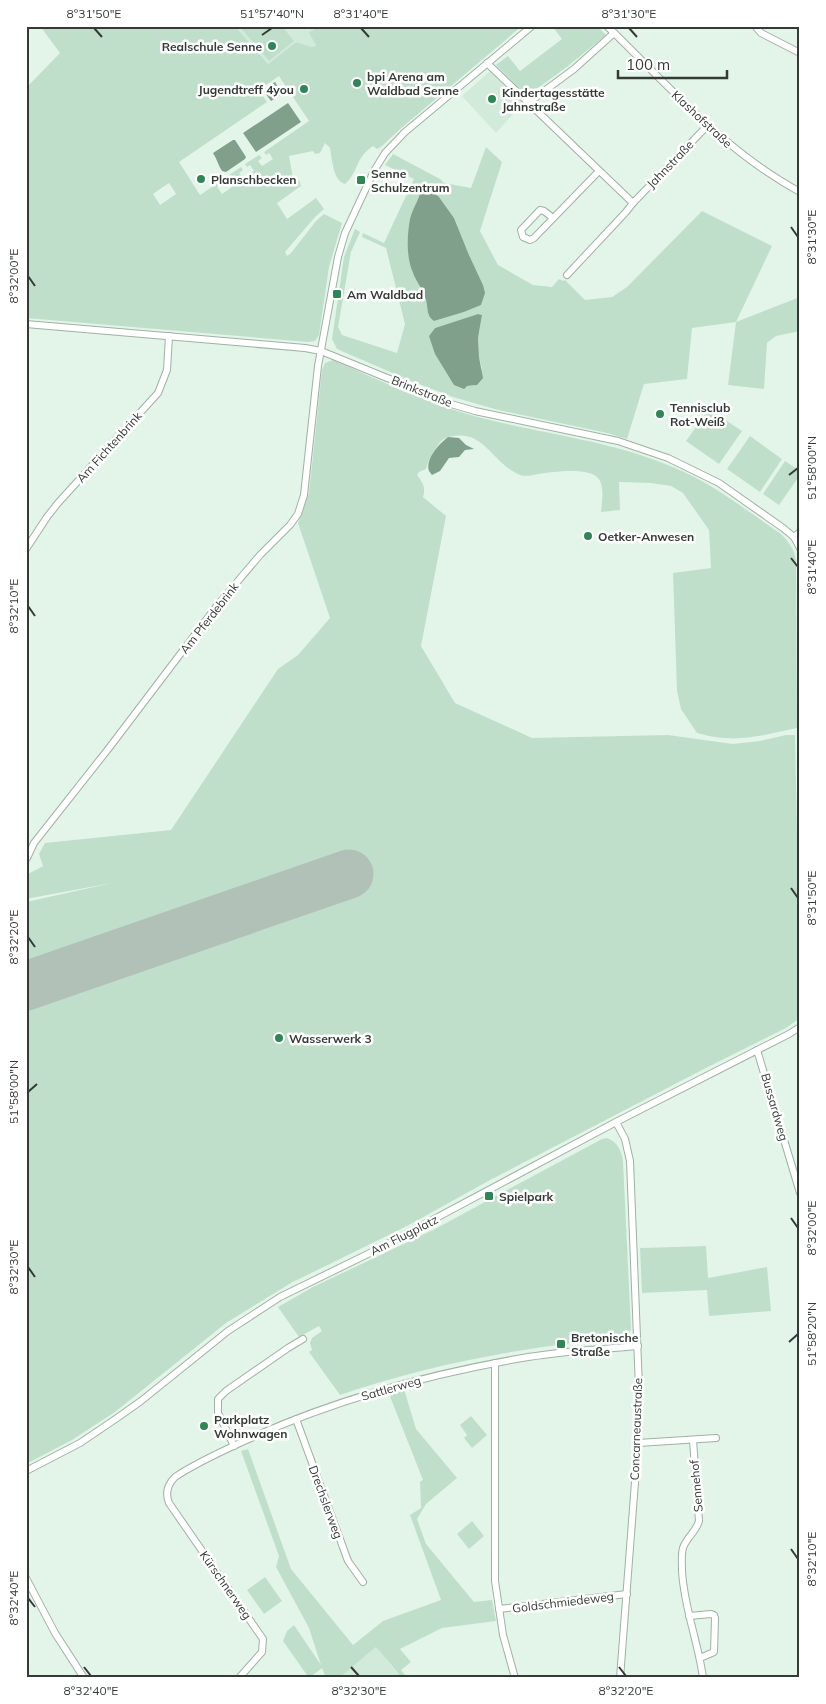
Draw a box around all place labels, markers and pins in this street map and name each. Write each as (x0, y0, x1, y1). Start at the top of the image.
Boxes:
place label: Realschule Senne (162, 39, 262, 54)
marker: Realschule Senne (266, 40, 278, 52)
place label: bpi Arena am Waldbad Senne (367, 69, 459, 98)
marker: bpi Arena am Waldbad Senne (351, 77, 363, 89)
place label: Jugendtreff 4you (198, 82, 294, 97)
marker: Jugendtreff 4you (298, 83, 310, 95)
place label: Kindertagesstätte Jahnstraße (502, 85, 605, 114)
marker: Kindertagesstätte Jahnstraße (486, 93, 498, 105)
place label: Senne Schulzentrum (371, 166, 450, 195)
place label: Planschbecken (211, 172, 296, 187)
marker: Planschbecken (195, 173, 207, 185)
marker: Senne Schulzentrum (355, 174, 367, 186)
place label: Am Waldbad (347, 287, 423, 302)
marker: Am Waldbad (331, 288, 343, 300)
place label: Tennisclub Rot-Weiß (670, 400, 730, 429)
marker: Tennisclub Rot-Weiß (654, 408, 666, 420)
place label: Oetker-Anwesen (598, 529, 694, 544)
marker: Oetker-Anwesen (582, 530, 594, 542)
place label: Wasserwerk 3 (289, 1031, 372, 1046)
marker: Wasserwerk 3 (273, 1032, 285, 1044)
place label: Spielpark (499, 1189, 554, 1204)
marker: Spielpark (483, 1190, 495, 1202)
place label: Bretonische Straße (571, 1330, 639, 1359)
marker: Bretonische Straße (555, 1338, 567, 1350)
place label: Parkplatz Wohnwagen (214, 1412, 287, 1441)
marker: Parkplatz Wohnwagen (198, 1420, 210, 1432)

